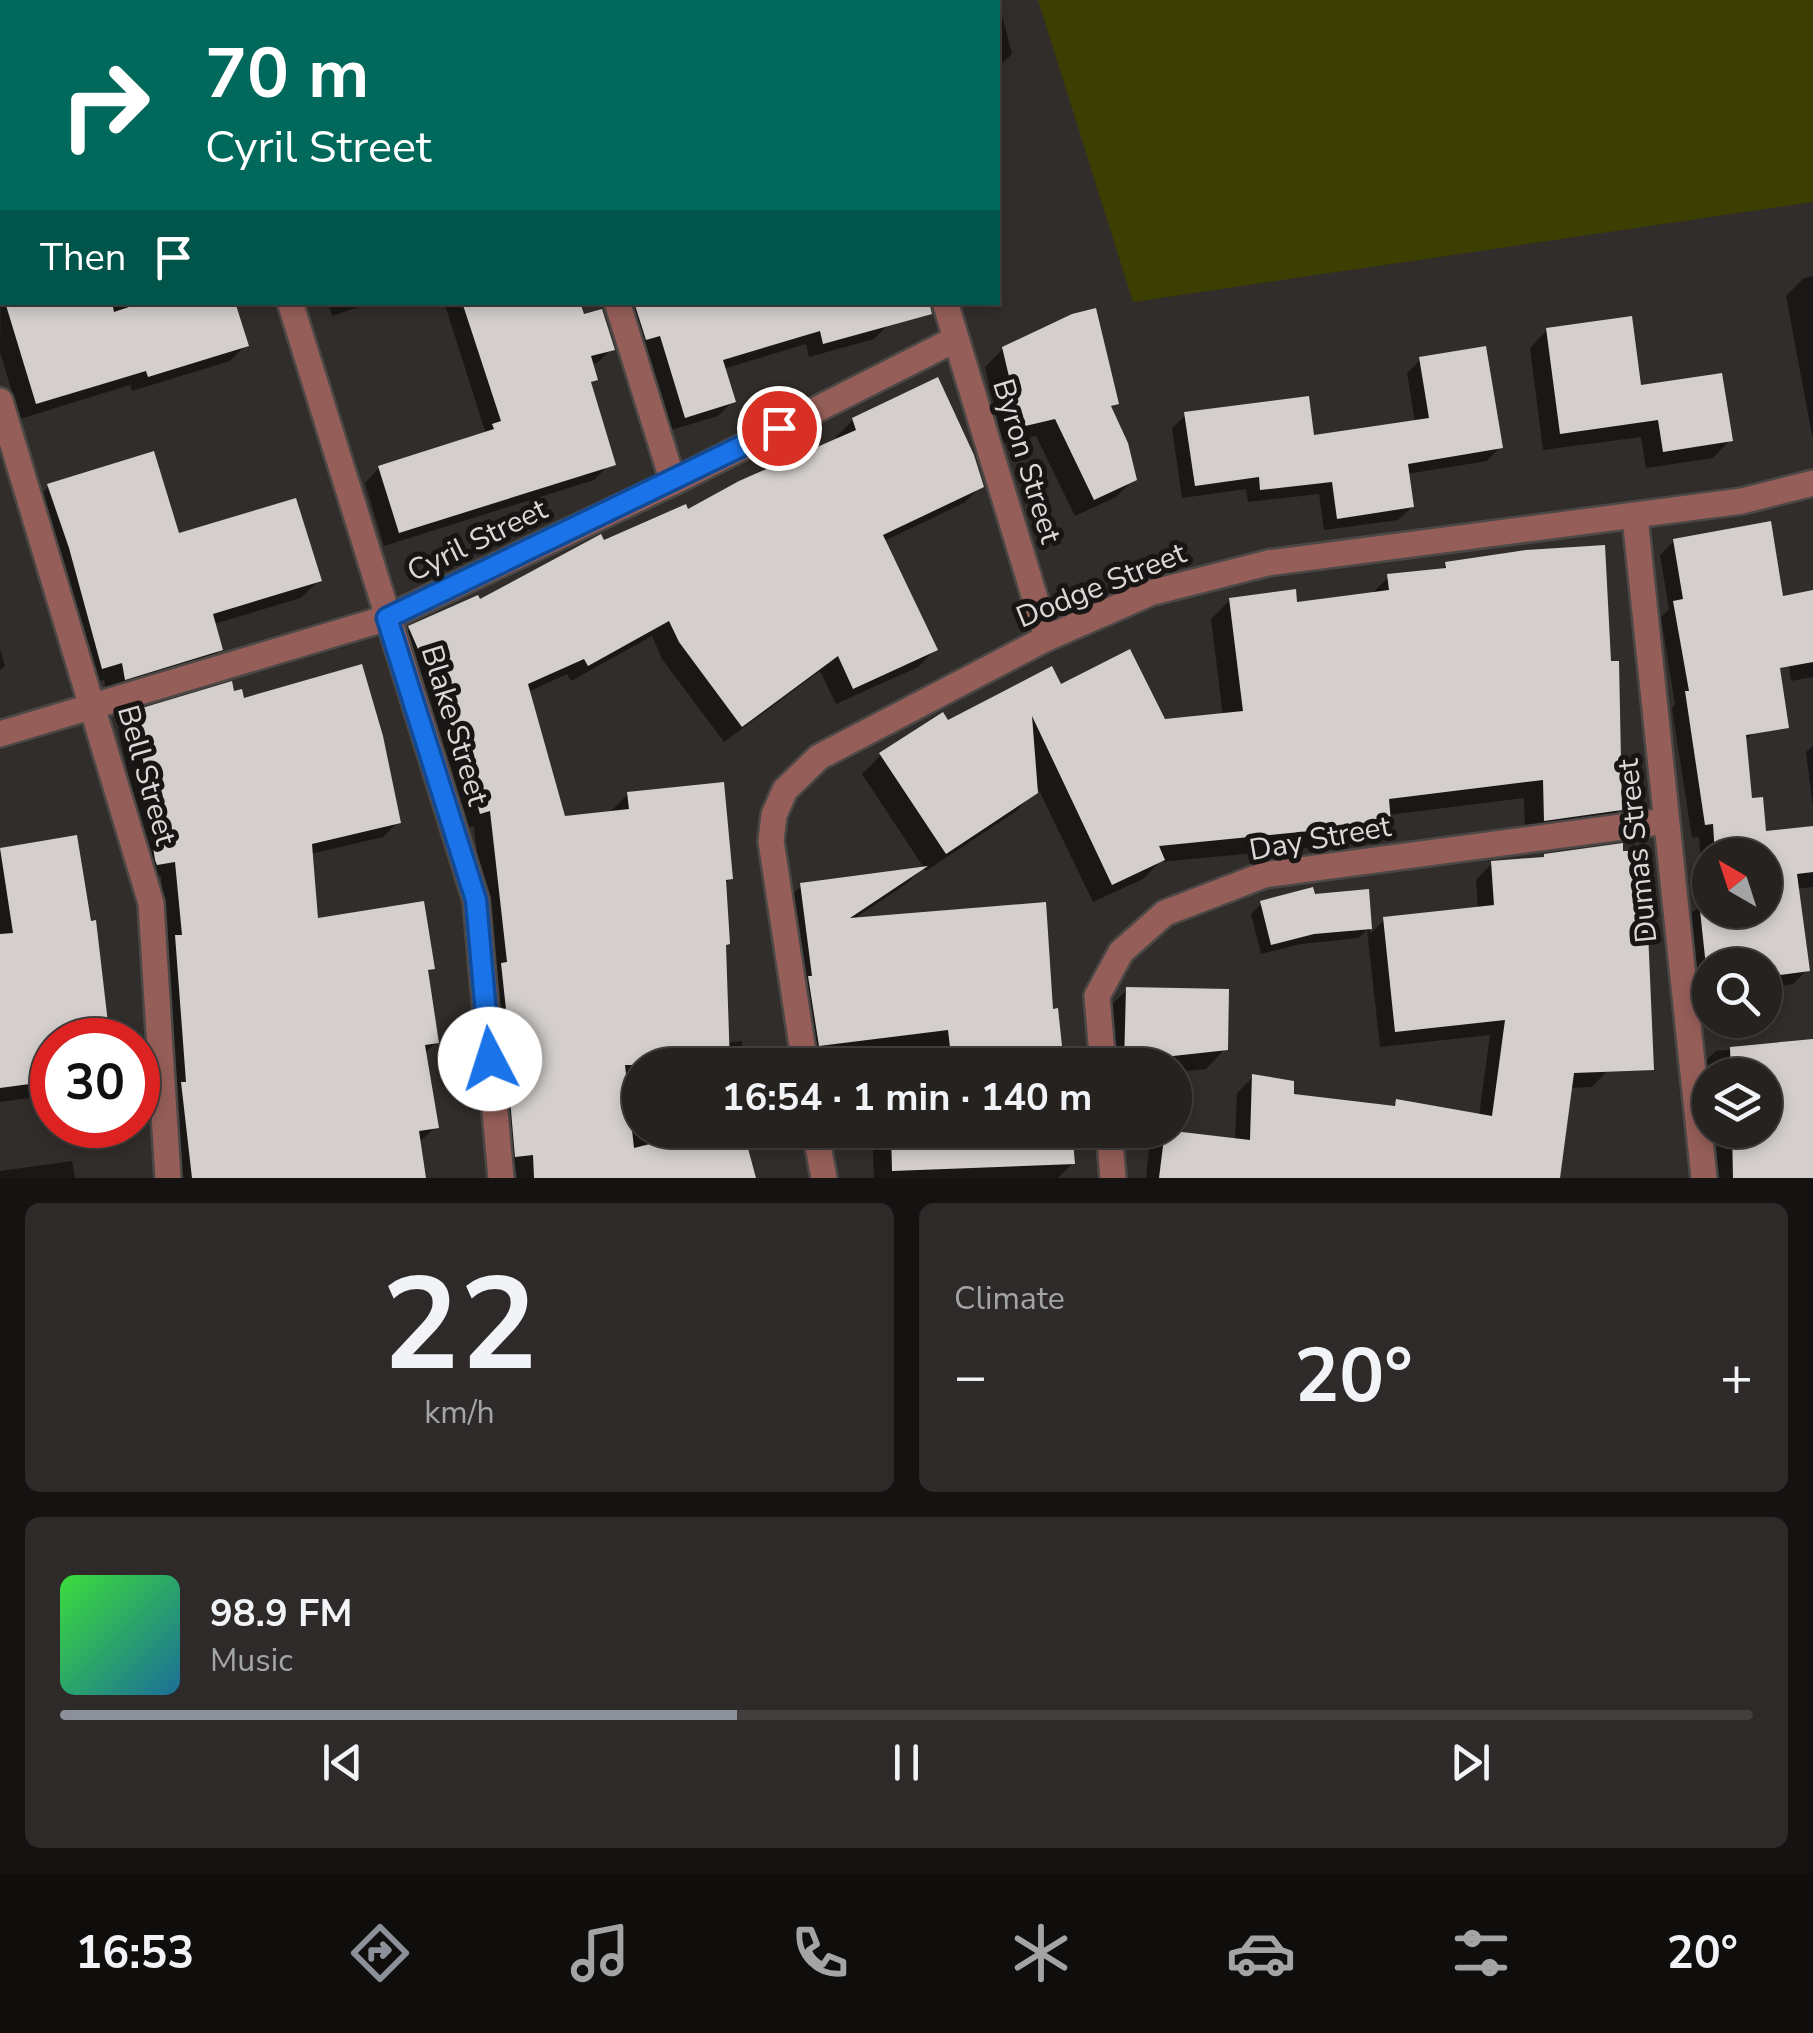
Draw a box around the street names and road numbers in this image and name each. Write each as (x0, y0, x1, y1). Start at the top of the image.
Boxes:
street label: Byron Street (982, 374, 1071, 549)
street label: Cyril Street (400, 489, 555, 592)
street label: Dodge Street (1010, 533, 1193, 638)
street label: Blake Street (411, 640, 498, 811)
street label: Bell Street (107, 700, 186, 850)
street label: Dumas Street (1607, 756, 1668, 945)
street label: Day Street (1246, 806, 1395, 871)

